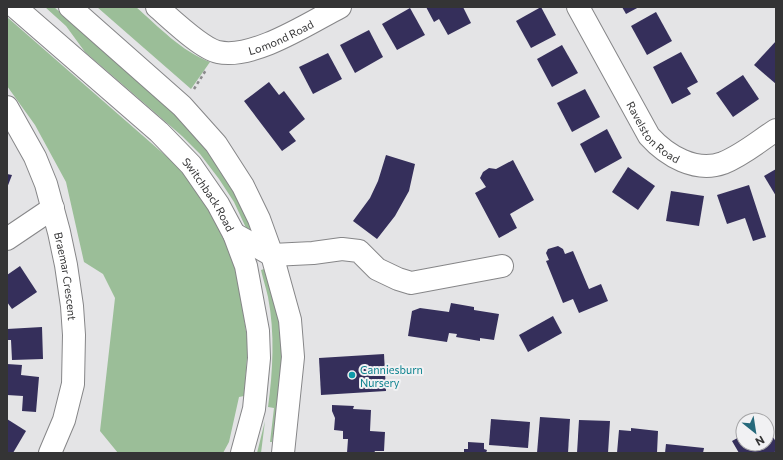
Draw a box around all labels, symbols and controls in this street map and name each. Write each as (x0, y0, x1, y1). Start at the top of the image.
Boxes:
street label: Lomond Road (247, 17, 315, 57)
street label: Ravelston Road (625, 99, 682, 165)
street label: Switchback Road (180, 154, 238, 233)
street label: Braemar Crescent (53, 231, 80, 321)
place label: Canniesburn Nursery (360, 363, 423, 389)
marker: Canniesburn Nursery (347, 370, 357, 380)
north arrow (735, 412, 775, 452)
text: N (753, 433, 767, 449)

